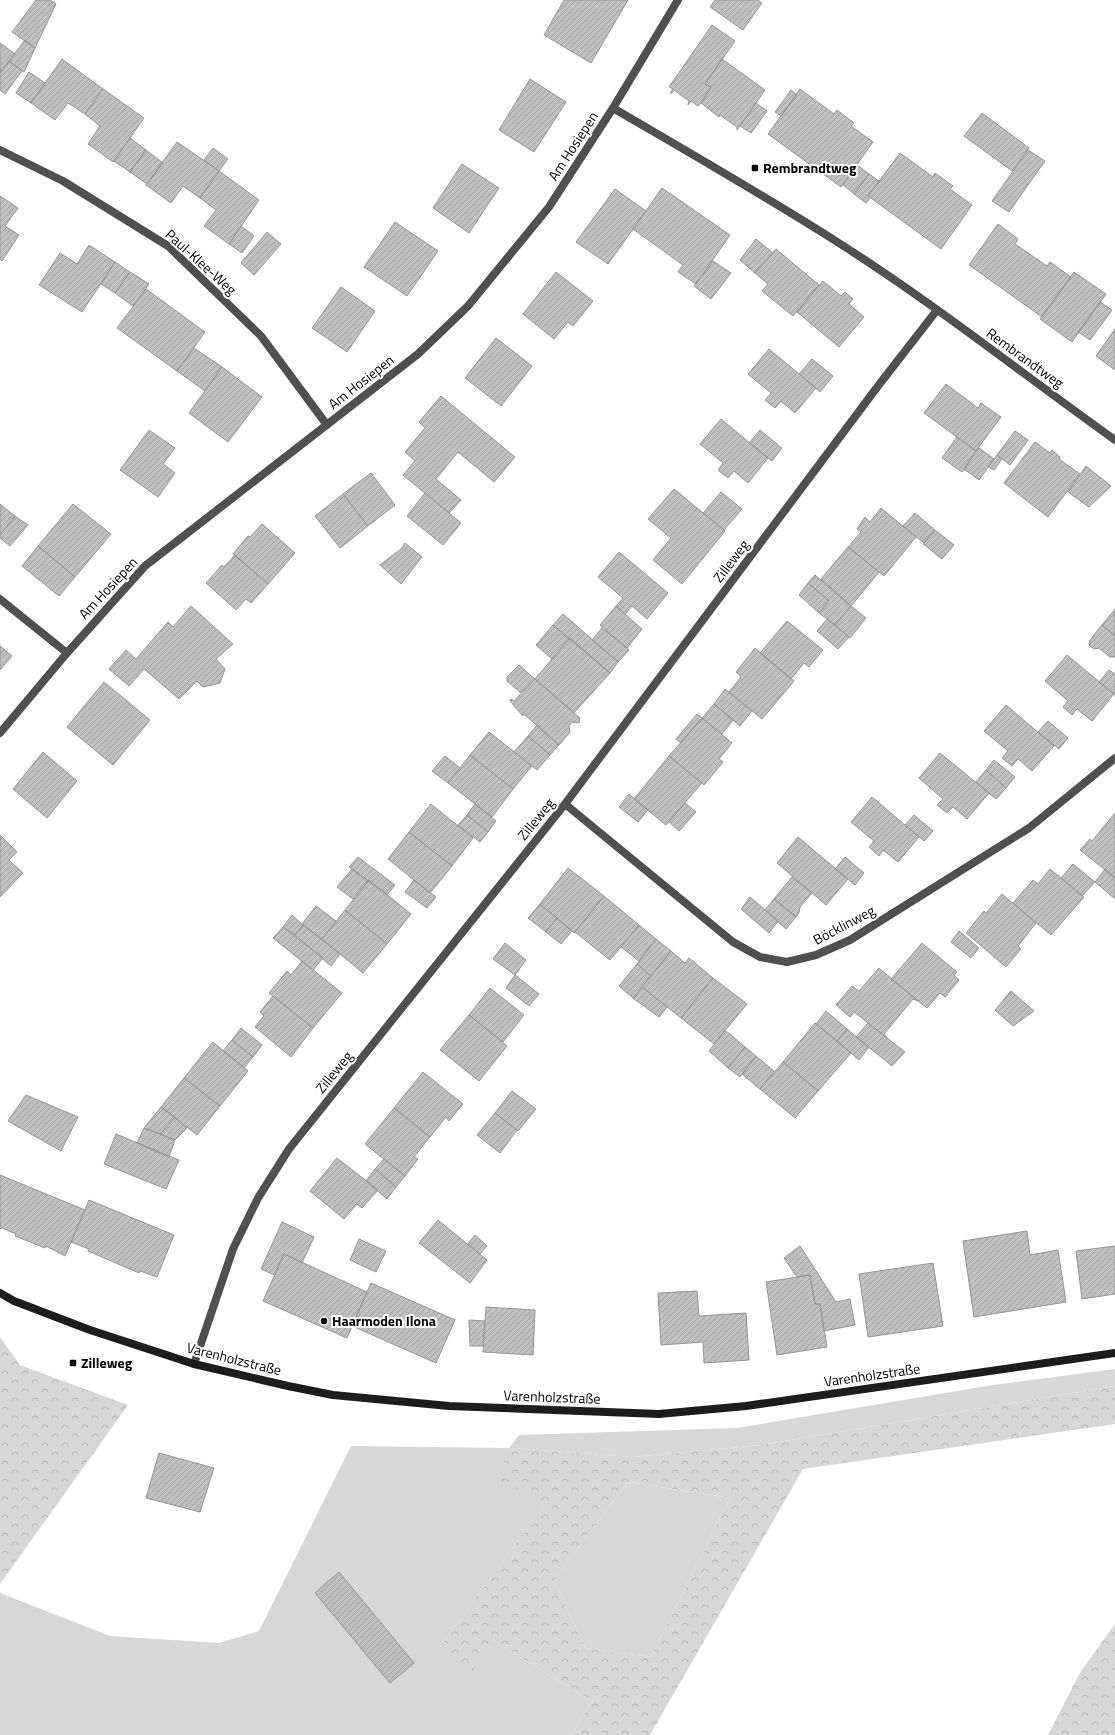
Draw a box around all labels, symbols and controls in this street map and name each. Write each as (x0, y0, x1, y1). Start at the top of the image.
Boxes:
street label: Am Hosiepen (542, 107, 603, 184)
place label: Rembrandtweg (763, 157, 857, 178)
marker: Rembrandtweg (750, 163, 760, 173)
street label: Paul-Klee-Weg (161, 224, 242, 299)
street label: Rembrandtweg (982, 322, 1068, 393)
street label: Am Hosiepen (323, 349, 398, 414)
street label: Zilleweg (707, 535, 754, 587)
street label: Am Hosiepen (73, 552, 142, 624)
street label: Zilleweg (512, 793, 559, 844)
street label: Böcklinweg (809, 899, 878, 950)
street label: Zilleweg (310, 1046, 357, 1097)
place label: Haarmoden Ilona (332, 1310, 436, 1331)
marker: Haarmoden Ilona (319, 1316, 329, 1326)
street label: Varenholzstraße (185, 1337, 284, 1380)
place label: Zilleweg (81, 1352, 133, 1373)
street label: Varenholzstraße (822, 1357, 921, 1392)
marker: Zilleweg (68, 1358, 78, 1368)
street label: Varenholzstraße (503, 1384, 601, 1409)

